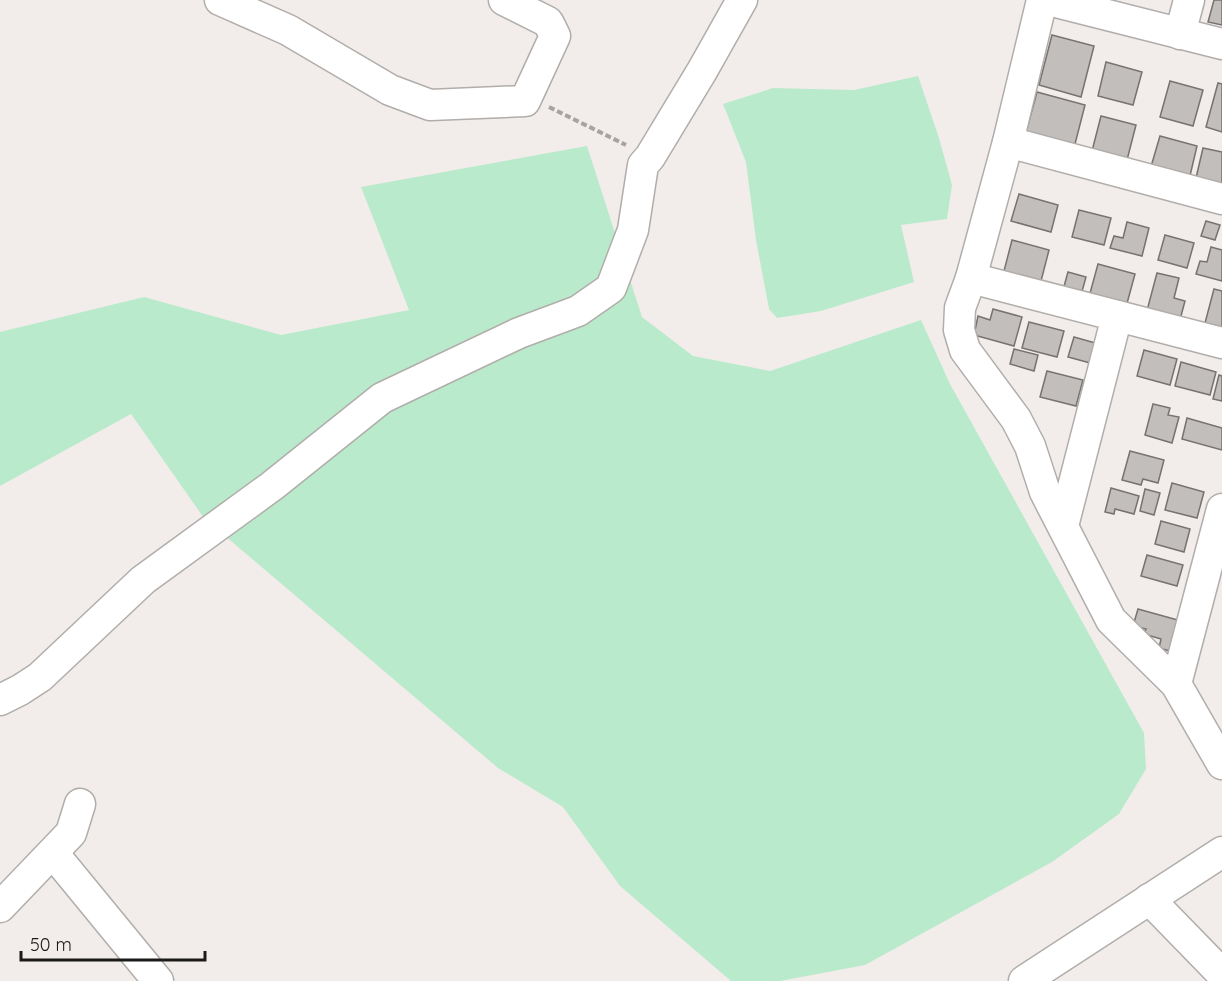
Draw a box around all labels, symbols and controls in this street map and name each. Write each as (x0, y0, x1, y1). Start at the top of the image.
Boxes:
scale bar (21, 924, 206, 962)
text: 50 m (30, 933, 72, 956)

